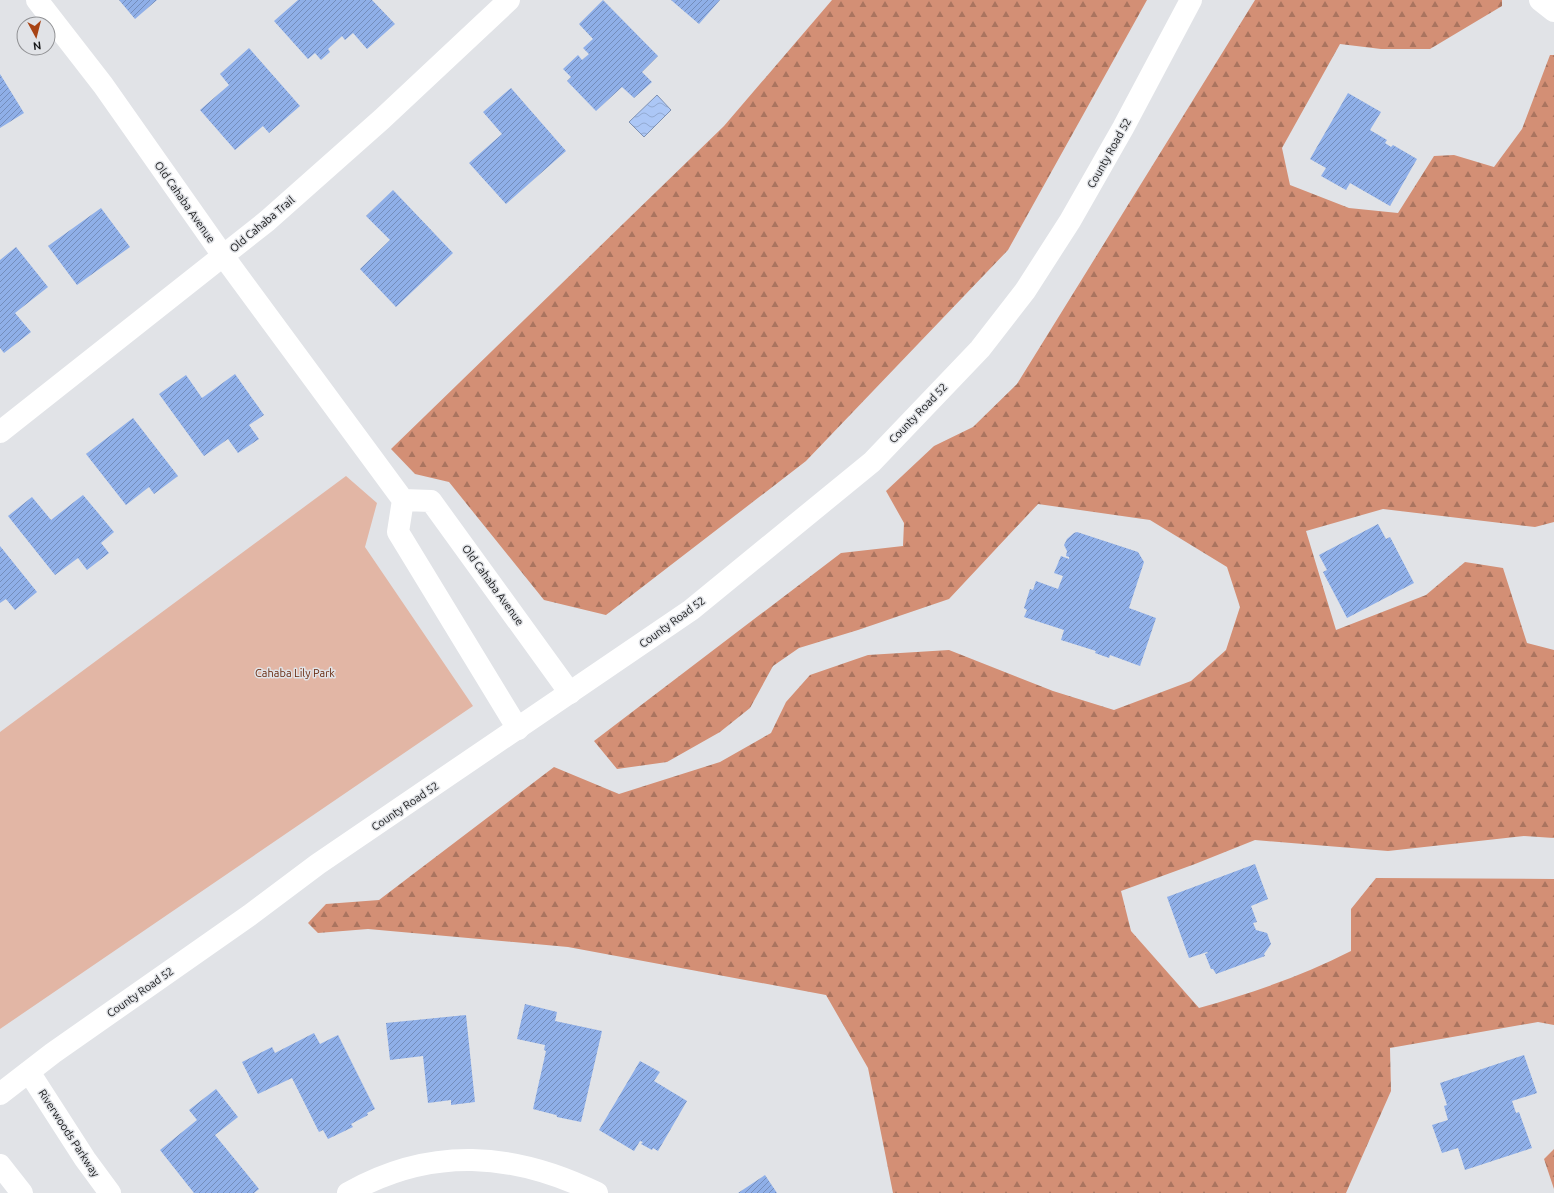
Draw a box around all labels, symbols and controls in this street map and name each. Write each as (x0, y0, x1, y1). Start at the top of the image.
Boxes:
north arrow (16, 16, 56, 56)
text: N (32, 39, 42, 52)
street label: County Road 52 (1085, 116, 1133, 190)
street label: Old Cahaba Avenue (152, 159, 218, 245)
street label: Old Cahaba Trail (227, 193, 297, 254)
street label: County Road 52 (887, 381, 949, 445)
street label: Old Cahaba Avenue (460, 542, 526, 628)
street label: County Road 52 (637, 594, 707, 650)
park label: Cahaba Lily Park (255, 667, 335, 679)
street label: County Road 52 (369, 779, 441, 833)
street label: County Road 52 (105, 965, 175, 1019)
street label: Riverwoods Parkway (36, 1087, 102, 1180)

